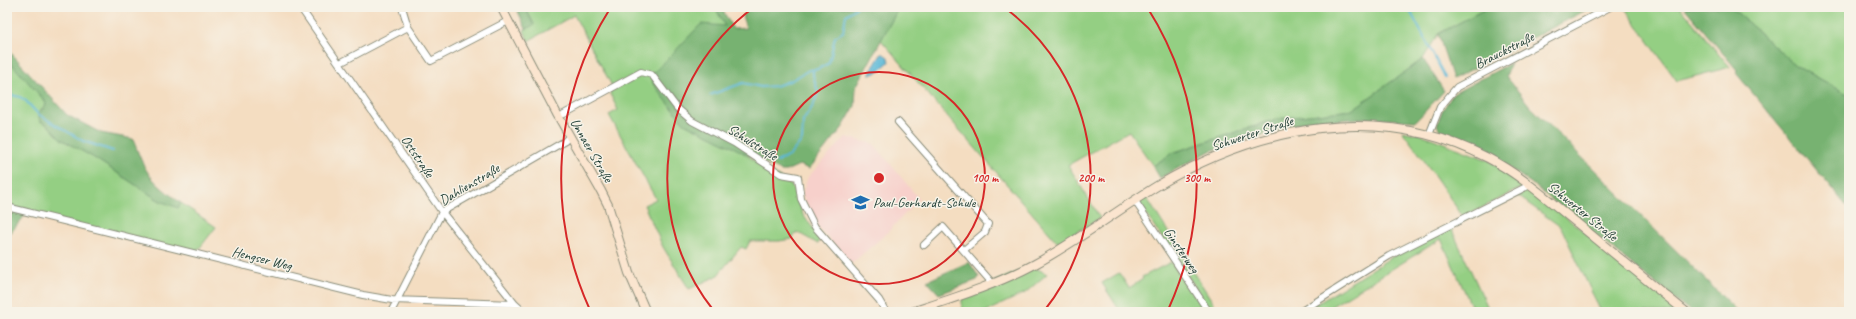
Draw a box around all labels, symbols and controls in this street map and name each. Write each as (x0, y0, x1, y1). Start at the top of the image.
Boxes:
street label: Brauckstraße (1472, 28, 1538, 73)
street label: Schwerter Straße (1209, 112, 1297, 155)
street label: Unnaer Straße (566, 115, 617, 187)
street label: Schulstraße (725, 120, 782, 165)
street label: Oststraße (397, 132, 439, 182)
street label: Dahlienstraße (436, 159, 504, 209)
text: 100 m (972, 170, 999, 186)
text: 200 m (1078, 170, 1105, 186)
text: 300 m (1184, 170, 1211, 186)
centre of rings (872, 171, 886, 185)
street label: Schwerter Straße (1544, 178, 1622, 246)
school or university icon: Paul-Gerhardt-Schule (850, 192, 870, 212)
place label: Paul-Gerhardt-Schule (873, 194, 977, 211)
street label: Ginsterweg (1160, 224, 1204, 277)
street label: Hengser Weg (230, 243, 295, 274)

